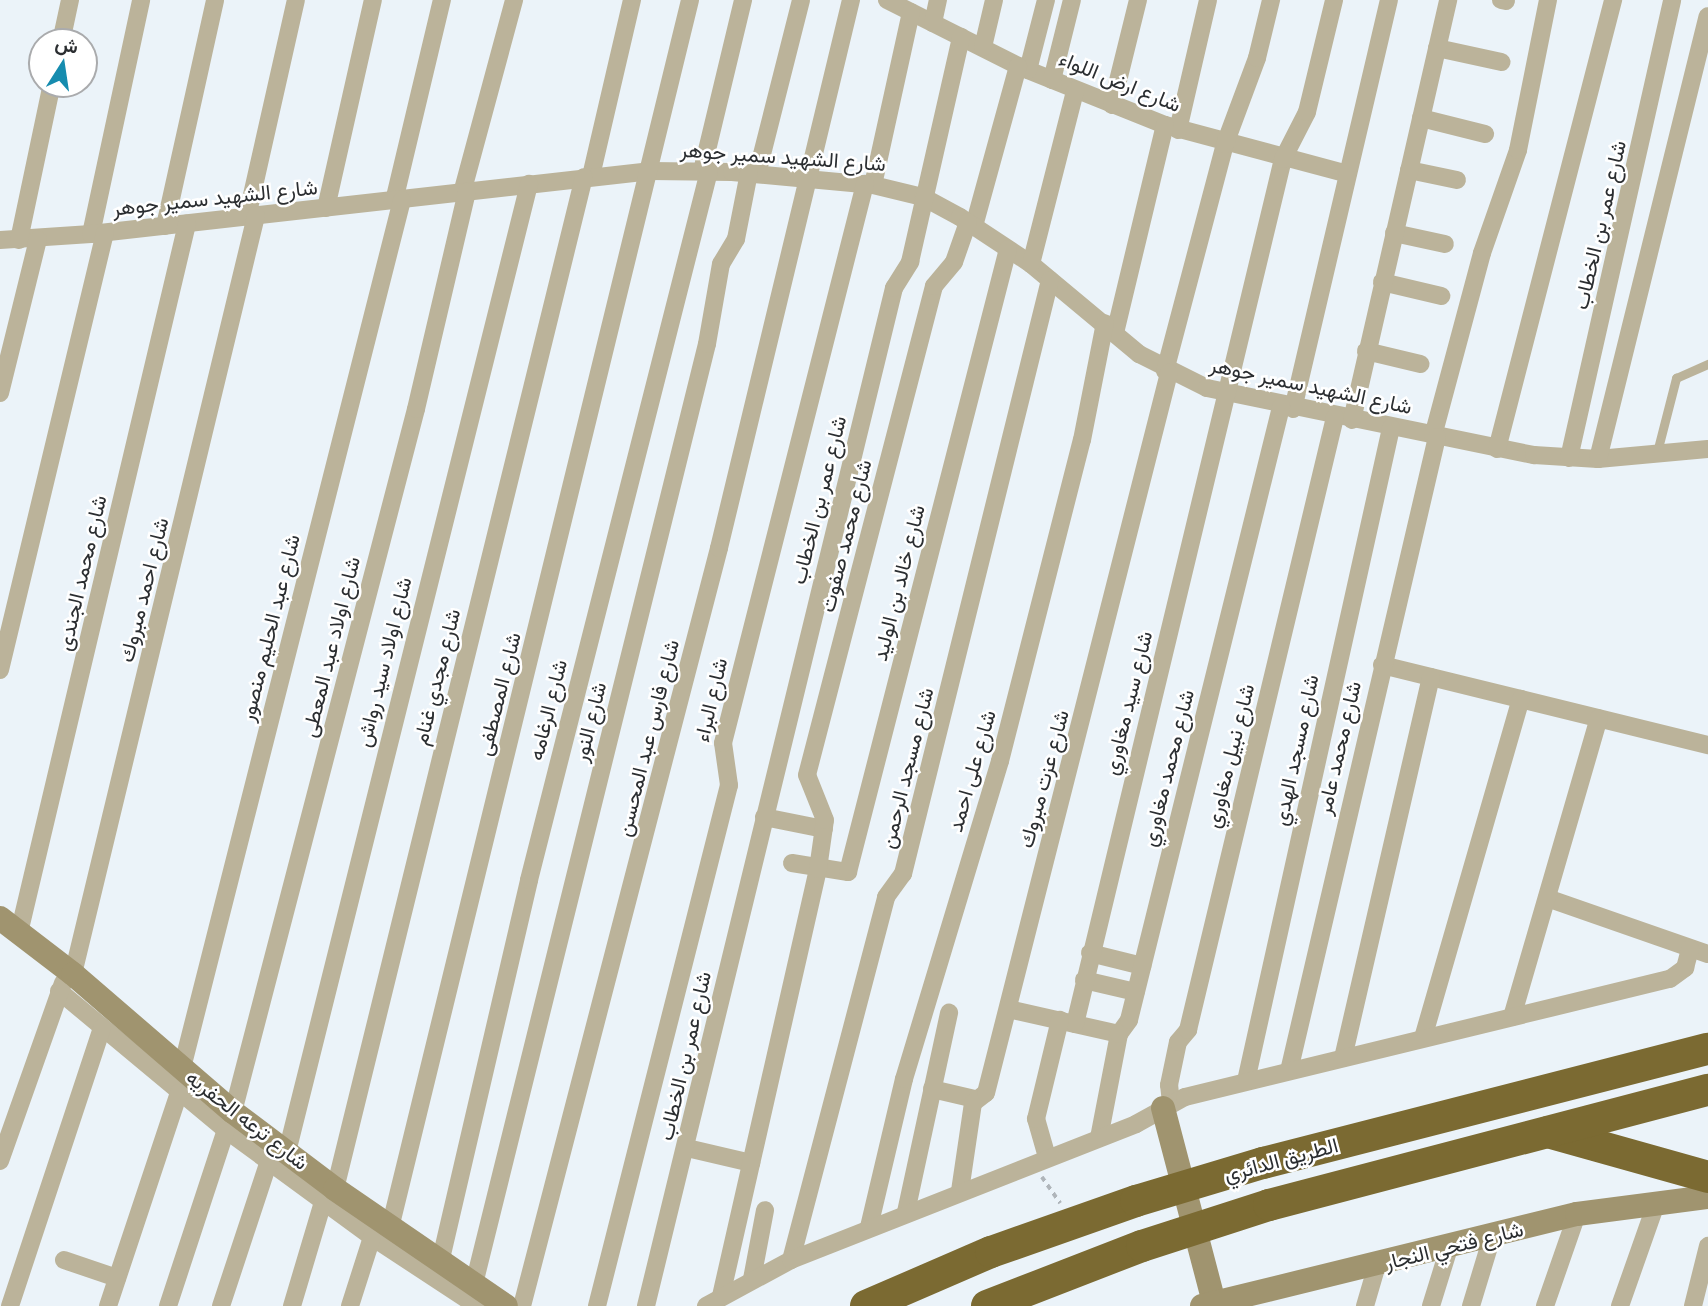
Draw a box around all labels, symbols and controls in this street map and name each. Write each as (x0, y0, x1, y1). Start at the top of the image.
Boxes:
north arrow (28, 28, 98, 98)
text: ش (53, 29, 81, 60)
street label: شارع ارض اللواء (1056, 46, 1184, 118)
street label: شارع الشهيد سمير جوهر (679, 137, 887, 177)
street label: شارع عمر بن الخطاب (1568, 138, 1632, 312)
street label: شارع الشهيد سمير جوهر (111, 175, 319, 221)
street label: شارع الشهيد سمير جوهر (1208, 352, 1414, 420)
street label: شارع عمر بن الخطاب (786, 413, 852, 587)
street label: شارع محمد صفوت (815, 457, 877, 615)
street label: شارع محمد الجندى (52, 493, 112, 653)
street label: شارع خالد بن الوليد (867, 502, 931, 664)
street label: شارع احمد مبروك (114, 515, 174, 665)
street label: شارع عبد الحليم منصور (235, 532, 305, 724)
street label: شارع اولاد عبد المعطى (296, 554, 366, 740)
street label: شارع اولاد سيد رواش (351, 574, 417, 750)
street label: شارع مجدي غنام (408, 606, 466, 748)
street label: شارع سيد مغاوري (1098, 628, 1158, 778)
street label: شارع المصطفى (471, 630, 527, 758)
street label: شارع فارس عبد المحسن (611, 637, 685, 839)
street label: شارع البراء (689, 656, 733, 744)
street label: شارع الرغامه (523, 657, 573, 763)
street label: شارع مسجد الهدي (1268, 672, 1324, 828)
street label: شارع النور (568, 679, 612, 765)
street label: شارع محمد عامر (1311, 679, 1367, 817)
street label: شارع نبيل مغاوري (1200, 681, 1260, 831)
street label: شارع مسجد الرحمن (875, 685, 939, 851)
street label: شارع محمد مغاوري (1136, 687, 1200, 849)
street label: شارع على احمد (943, 707, 1001, 835)
street label: شارع عزت مبروك (1013, 707, 1075, 851)
street label: شارع عمر بن الخطاب (653, 969, 717, 1143)
street label: شارع ترعه الحفريه (181, 1065, 313, 1175)
street label: الطريق الدائري (1221, 1133, 1341, 1187)
street label: شارع فتحي النجار (1382, 1217, 1526, 1275)

